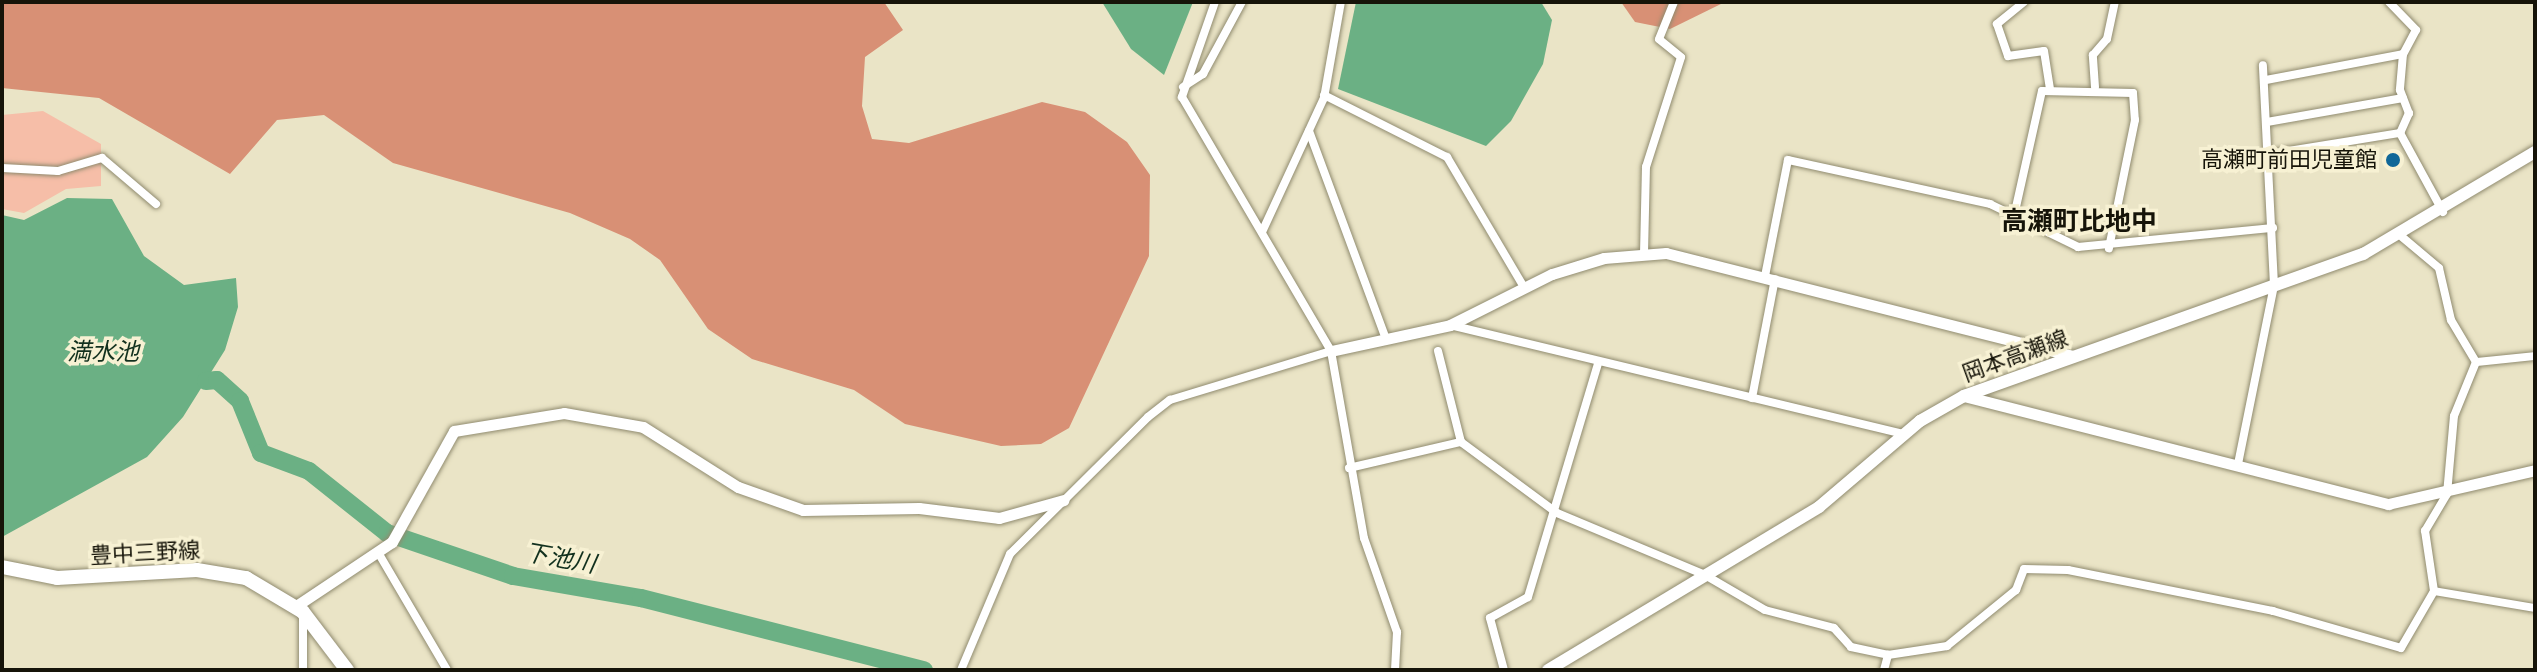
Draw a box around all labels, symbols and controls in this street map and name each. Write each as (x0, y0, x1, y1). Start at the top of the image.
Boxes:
place label: 高瀬町前田児童館 (2201, 147, 2377, 173)
marker: 高瀬町前田児童館 (2384, 151, 2402, 169)
district label: 高瀬町比地中 (2001, 207, 2157, 239)
street label: 岡本高瀬線 (1959, 325, 2071, 387)
water label: 満水池 (67, 339, 139, 367)
street label: 豊中三野線 (89, 537, 201, 569)
water label: 下池川 (522, 539, 598, 579)

